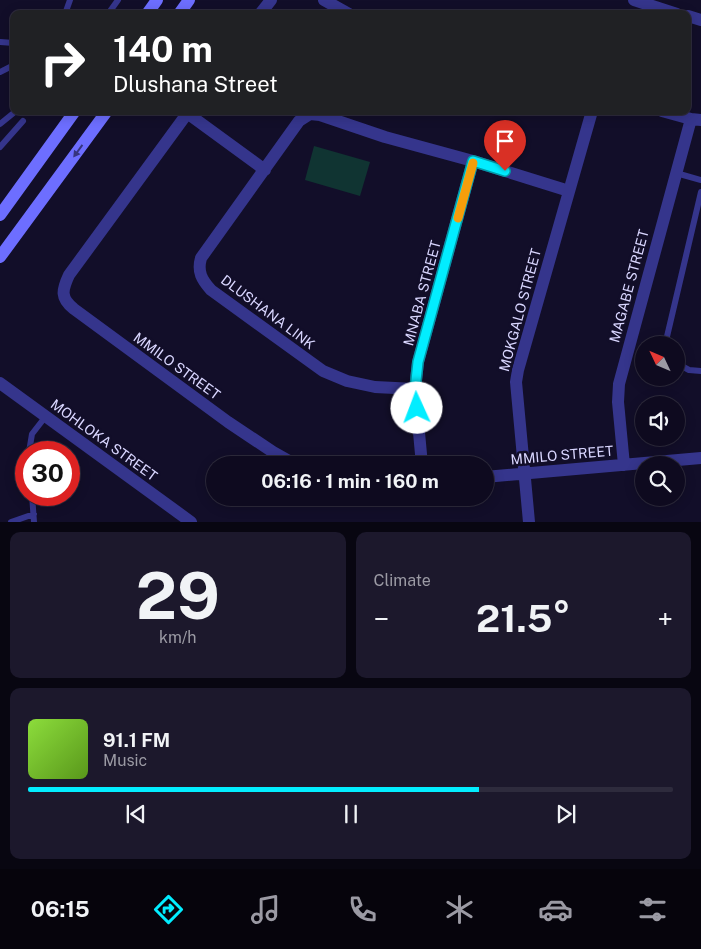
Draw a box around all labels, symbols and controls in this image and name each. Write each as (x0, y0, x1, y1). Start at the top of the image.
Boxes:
text: 140 m (113, 29, 213, 70)
icon: right (30, 30, 95, 95)
text: Dlushana Street (113, 71, 278, 97)
pin (484, 120, 526, 171)
icon: arrive (491, 127, 519, 155)
one-way arrow (73, 144, 83, 157)
street label: MAGABE STREET (606, 228, 652, 344)
street label: MNABA STREET (400, 239, 444, 347)
street label: MOKGALO STREET (496, 247, 544, 373)
street label: DLUSHANA LINK (218, 272, 318, 353)
street label: MMILO STREET (131, 329, 223, 403)
north arrow (635, 336, 685, 386)
map controls (635, 336, 685, 506)
position arrow (390, 381, 442, 433)
street label: MOHLOKA STREET (48, 396, 160, 484)
button: sound (635, 396, 685, 446)
speed limit sign: 30 (15, 441, 80, 506)
street label: MMILO STREET (510, 443, 614, 467)
button: search (635, 456, 685, 506)
text: 06:16 · 1 min · 160 m (261, 470, 439, 492)
text: 29 (136, 557, 220, 634)
text: Climate (374, 571, 431, 590)
text: 21.5° (476, 596, 570, 641)
text: − (374, 602, 389, 635)
text: + (657, 602, 673, 635)
text: km/h (159, 628, 197, 647)
text: 91.1 FM (103, 729, 170, 751)
text: Music (103, 751, 147, 770)
icon: previous (122, 800, 150, 828)
icon: pause (337, 800, 365, 828)
icon: next (552, 800, 580, 828)
icon: directions (151, 892, 186, 927)
icon: music (248, 892, 283, 927)
icon: phone (345, 892, 380, 927)
icon: climate (442, 892, 477, 927)
icon: car (538, 892, 573, 927)
icon: filters (635, 892, 670, 927)
text: 06:15 (31, 896, 90, 922)

